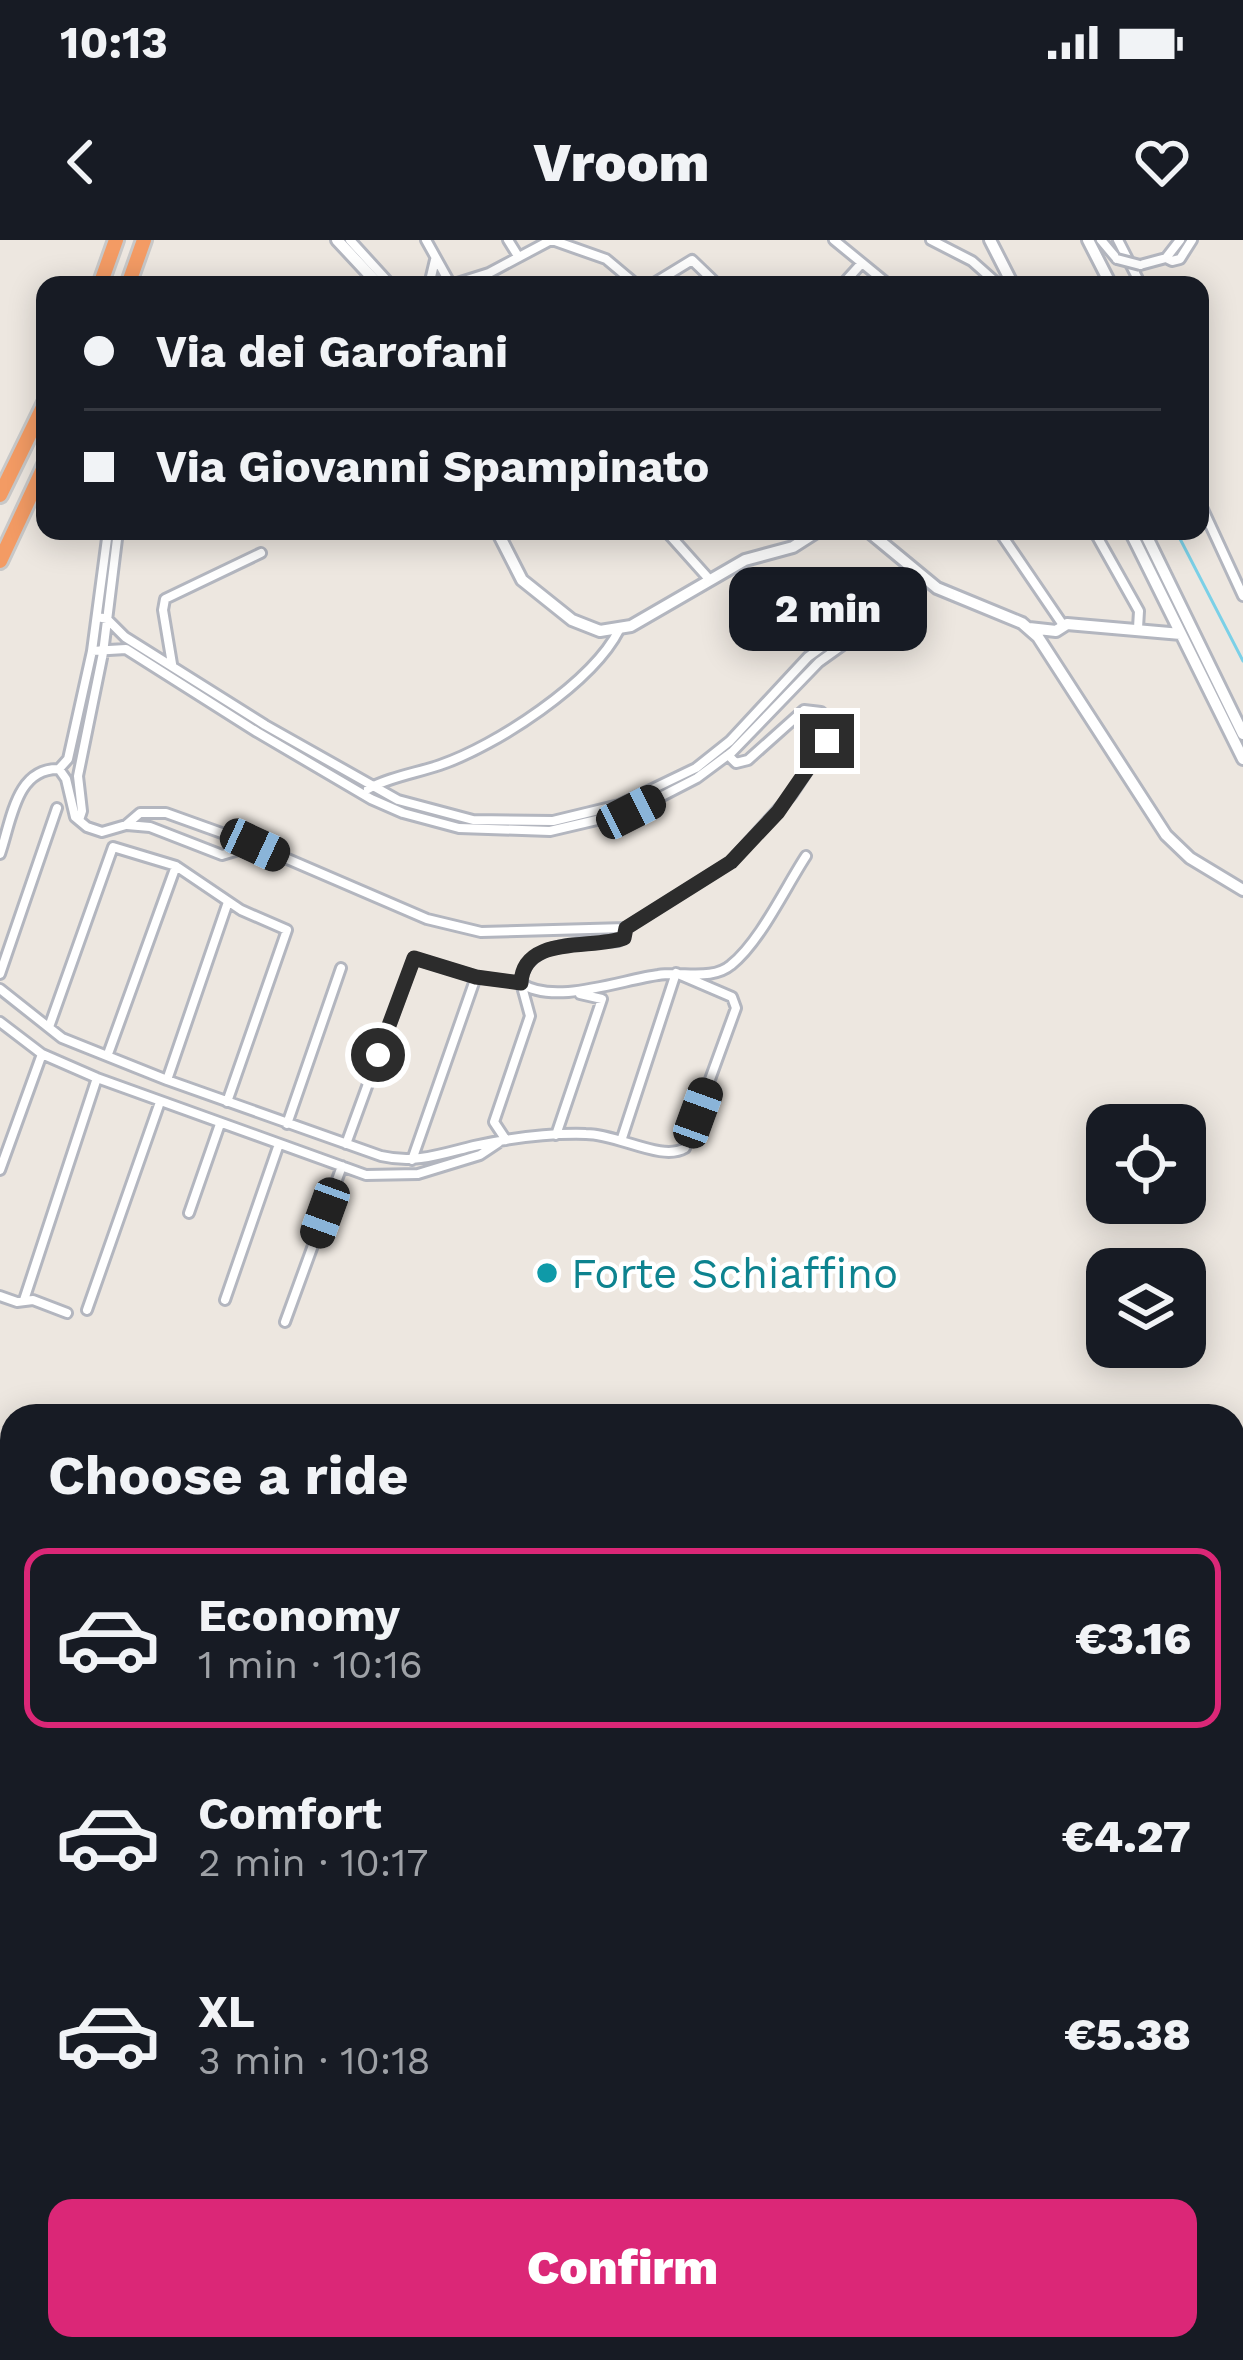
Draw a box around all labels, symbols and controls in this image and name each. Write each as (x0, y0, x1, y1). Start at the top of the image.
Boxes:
text: 10:13 (60, 16, 168, 69)
icon: back (48, 129, 114, 195)
icon: heart (1129, 129, 1195, 195)
text: Vroom (534, 131, 709, 194)
text: Via dei Garofani (156, 325, 508, 378)
text: Via Giovanni Spampinato (156, 440, 709, 493)
callout: 2 min (728, 567, 926, 651)
text: 2 min (775, 586, 881, 631)
route end (800, 714, 854, 768)
car (591, 780, 671, 844)
car (215, 813, 295, 877)
route start (351, 1028, 405, 1082)
car (669, 1073, 727, 1153)
map controls (1086, 1104, 1206, 1368)
button: locate (1086, 1104, 1206, 1224)
car (296, 1173, 354, 1253)
button: layers (1086, 1248, 1206, 1368)
place label: Forte Schiaffino (571, 1249, 898, 1298)
marker: Forte Schiaffino (534, 1260, 560, 1286)
text: Choose a ride (48, 1444, 409, 1507)
icon: car (54, 1584, 162, 1692)
text: Economy (198, 1589, 400, 1642)
text: €3.16 (1075, 1612, 1191, 1665)
text: 1 min · 10:16 (198, 1642, 423, 1687)
icon: car (54, 1782, 162, 1890)
text: Comfort (198, 1787, 382, 1840)
text: €4.27 (1062, 1810, 1191, 1863)
text: 2 min · 10:17 (198, 1840, 428, 1885)
icon: car (54, 1980, 162, 2088)
text: XL (198, 1985, 255, 2038)
text: €5.38 (1064, 2008, 1191, 2061)
text: 3 min · 10:18 (198, 2038, 431, 2083)
button: Confirm (48, 2199, 1197, 2337)

